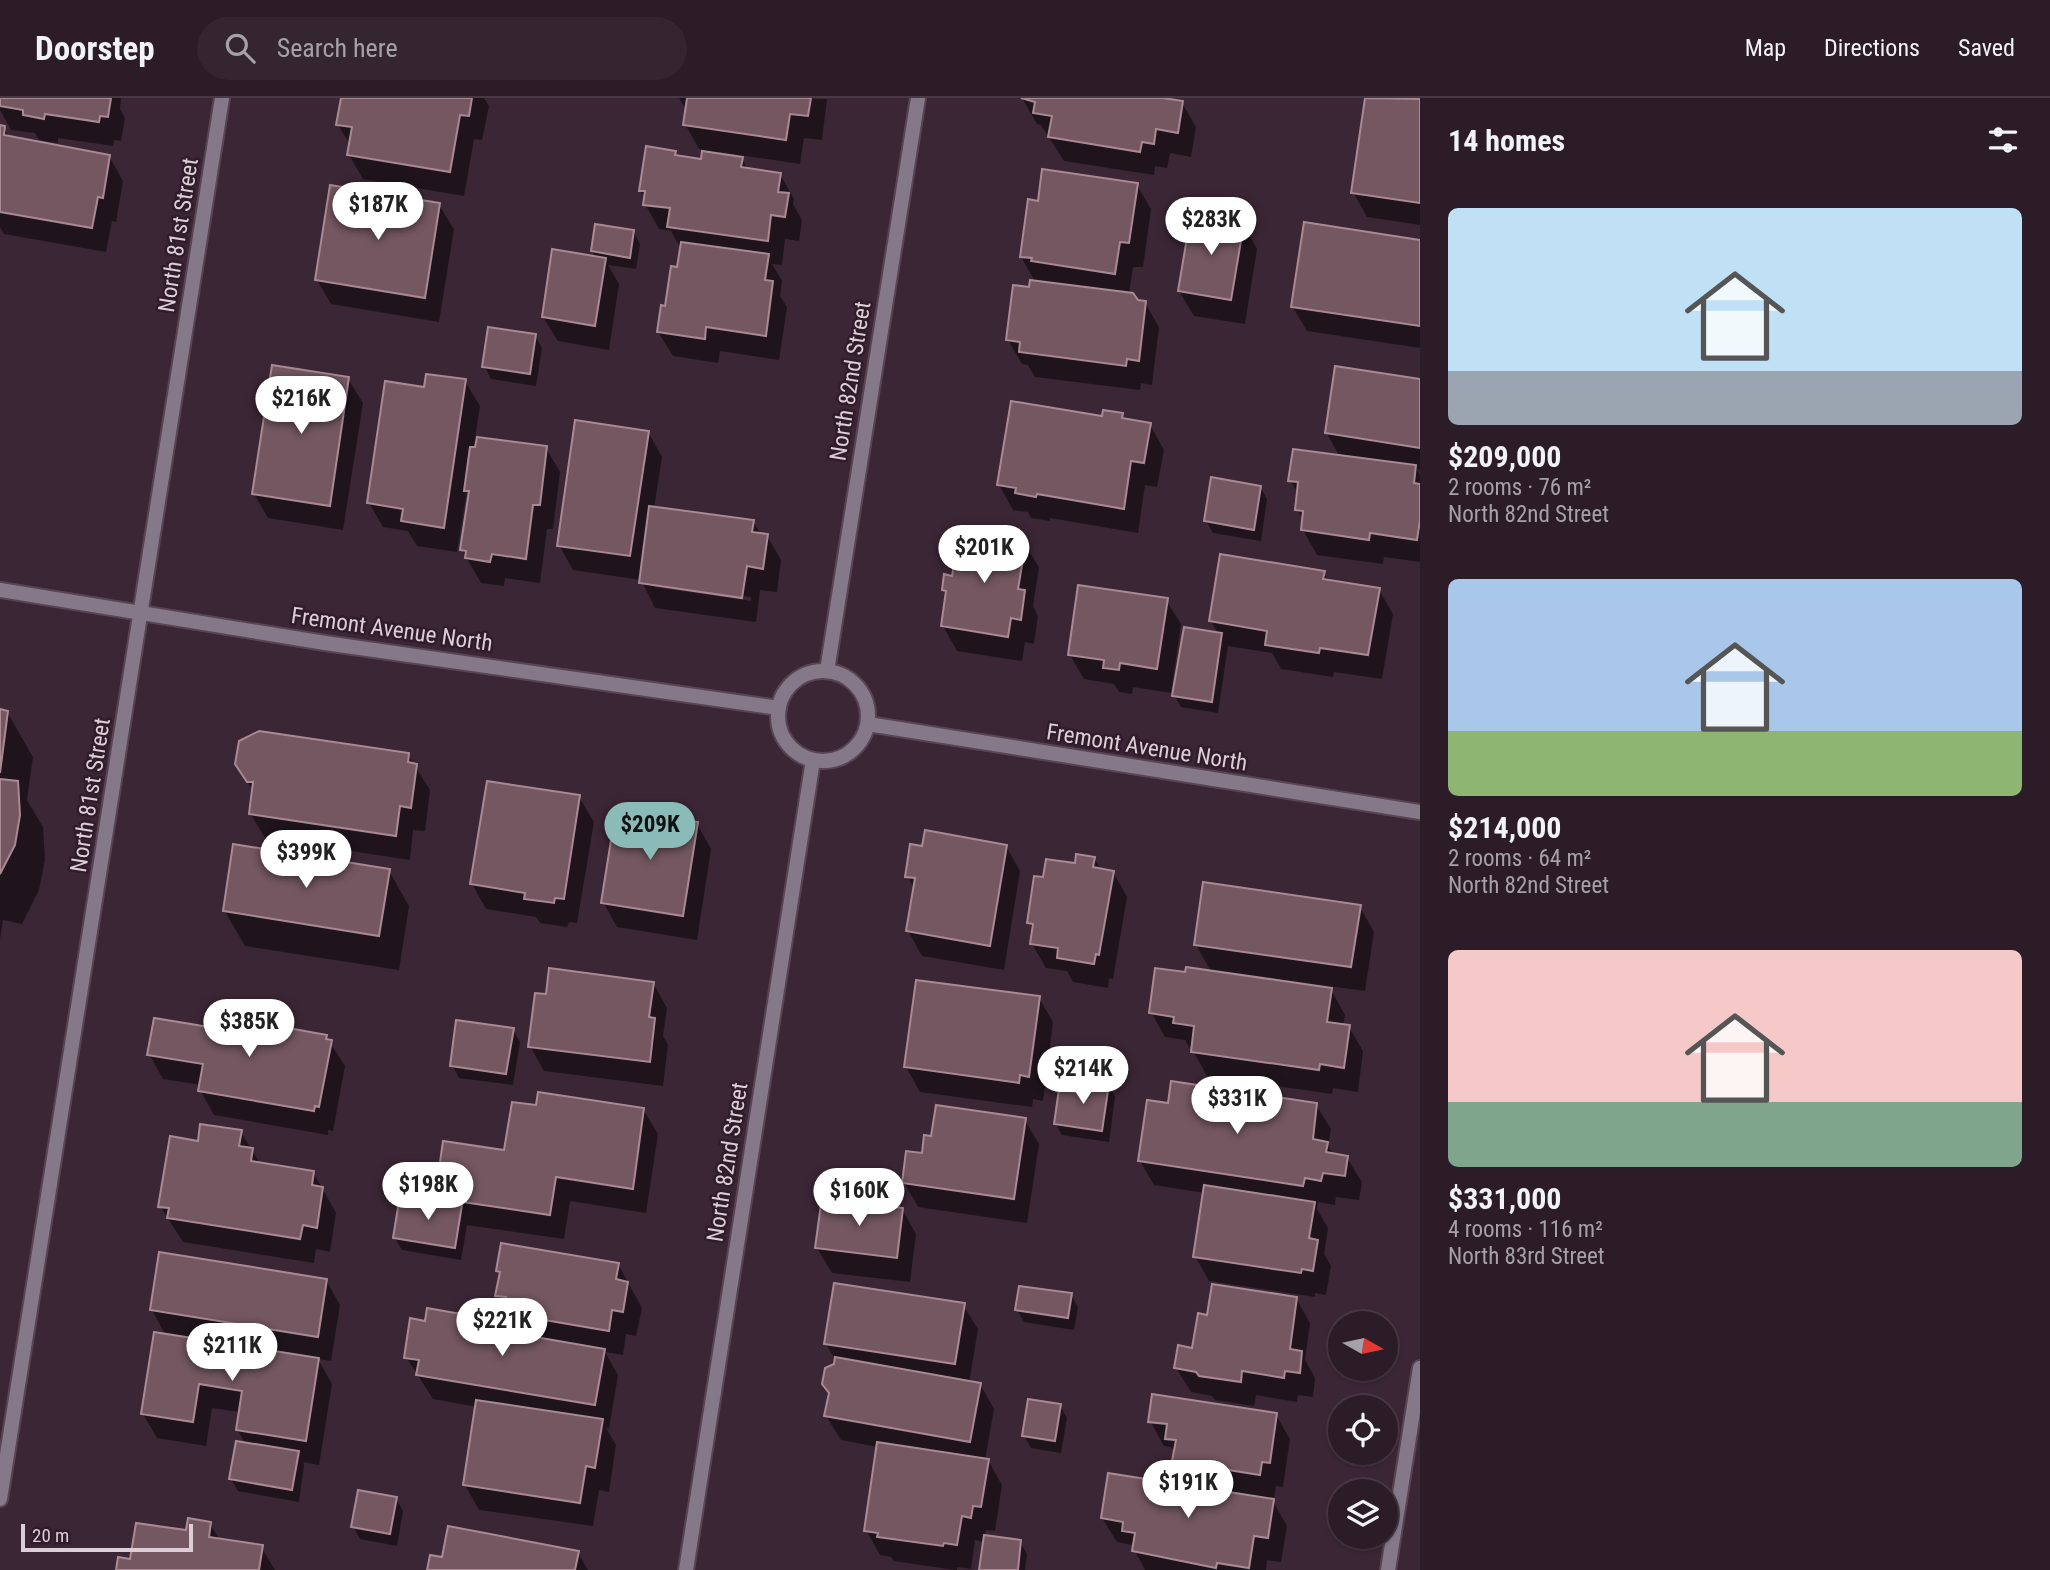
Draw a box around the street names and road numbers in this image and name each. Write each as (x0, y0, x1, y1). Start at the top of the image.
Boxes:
street label: North 81st Street (153, 156, 204, 314)
street label: North 82nd Street (825, 299, 876, 463)
street label: Fremont Avenue North (289, 602, 494, 657)
street label: North 81st Street (65, 716, 116, 874)
street label: Fremont Avenue North (1044, 718, 1249, 777)
street label: North 82nd Street (702, 1080, 753, 1244)

